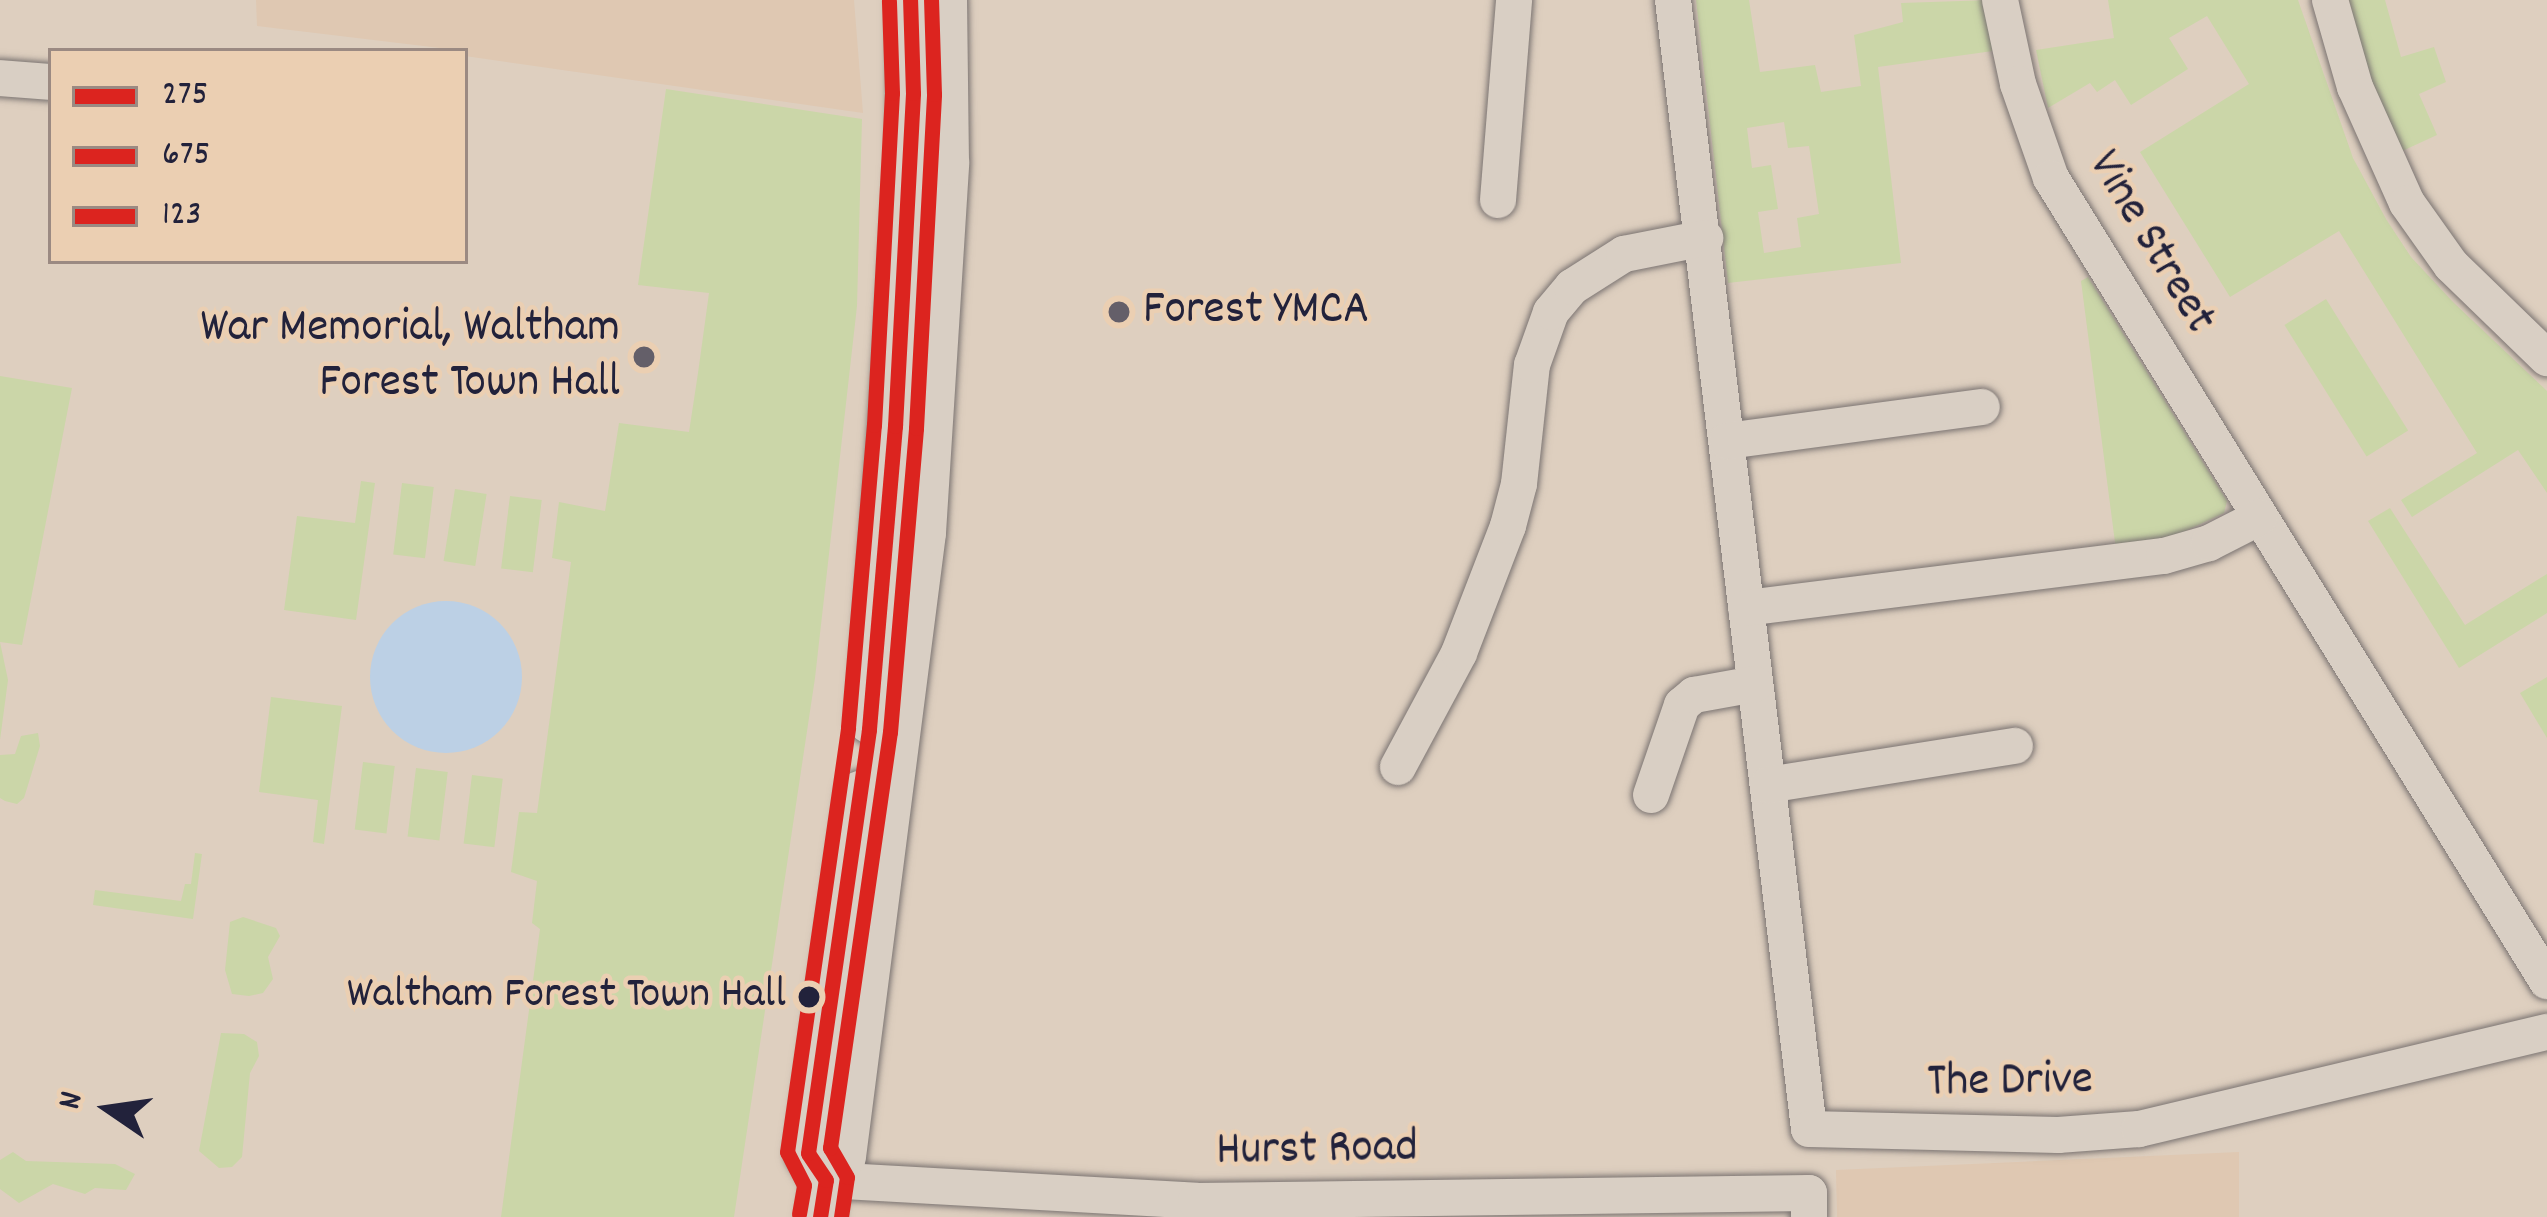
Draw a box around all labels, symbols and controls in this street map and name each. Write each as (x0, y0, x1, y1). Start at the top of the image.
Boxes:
legend (48, 48, 468, 264)
text: 275 (162, 70, 208, 122)
text: 675 (162, 130, 210, 182)
street label: Vine Street (2073, 141, 2227, 345)
text: 123 (162, 190, 202, 242)
place label: Forest YMCA (1143, 283, 1369, 341)
marker: Forest YMCA (1106, 299, 1132, 325)
place label: War Memorial, Waltham Forest Town Hall (200, 300, 620, 413)
marker: War Memorial, Waltham Forest Town Hall (631, 344, 657, 370)
place label: Waltham Forest Town Hall (347, 970, 786, 1024)
marker: Waltham Forest Town Hall (798, 986, 820, 1008)
north arrow (48, 1049, 168, 1169)
street label: The Drive (1927, 1053, 2093, 1113)
text: N (48, 1088, 97, 1114)
street label: Hurst Road (1216, 1120, 1418, 1182)

